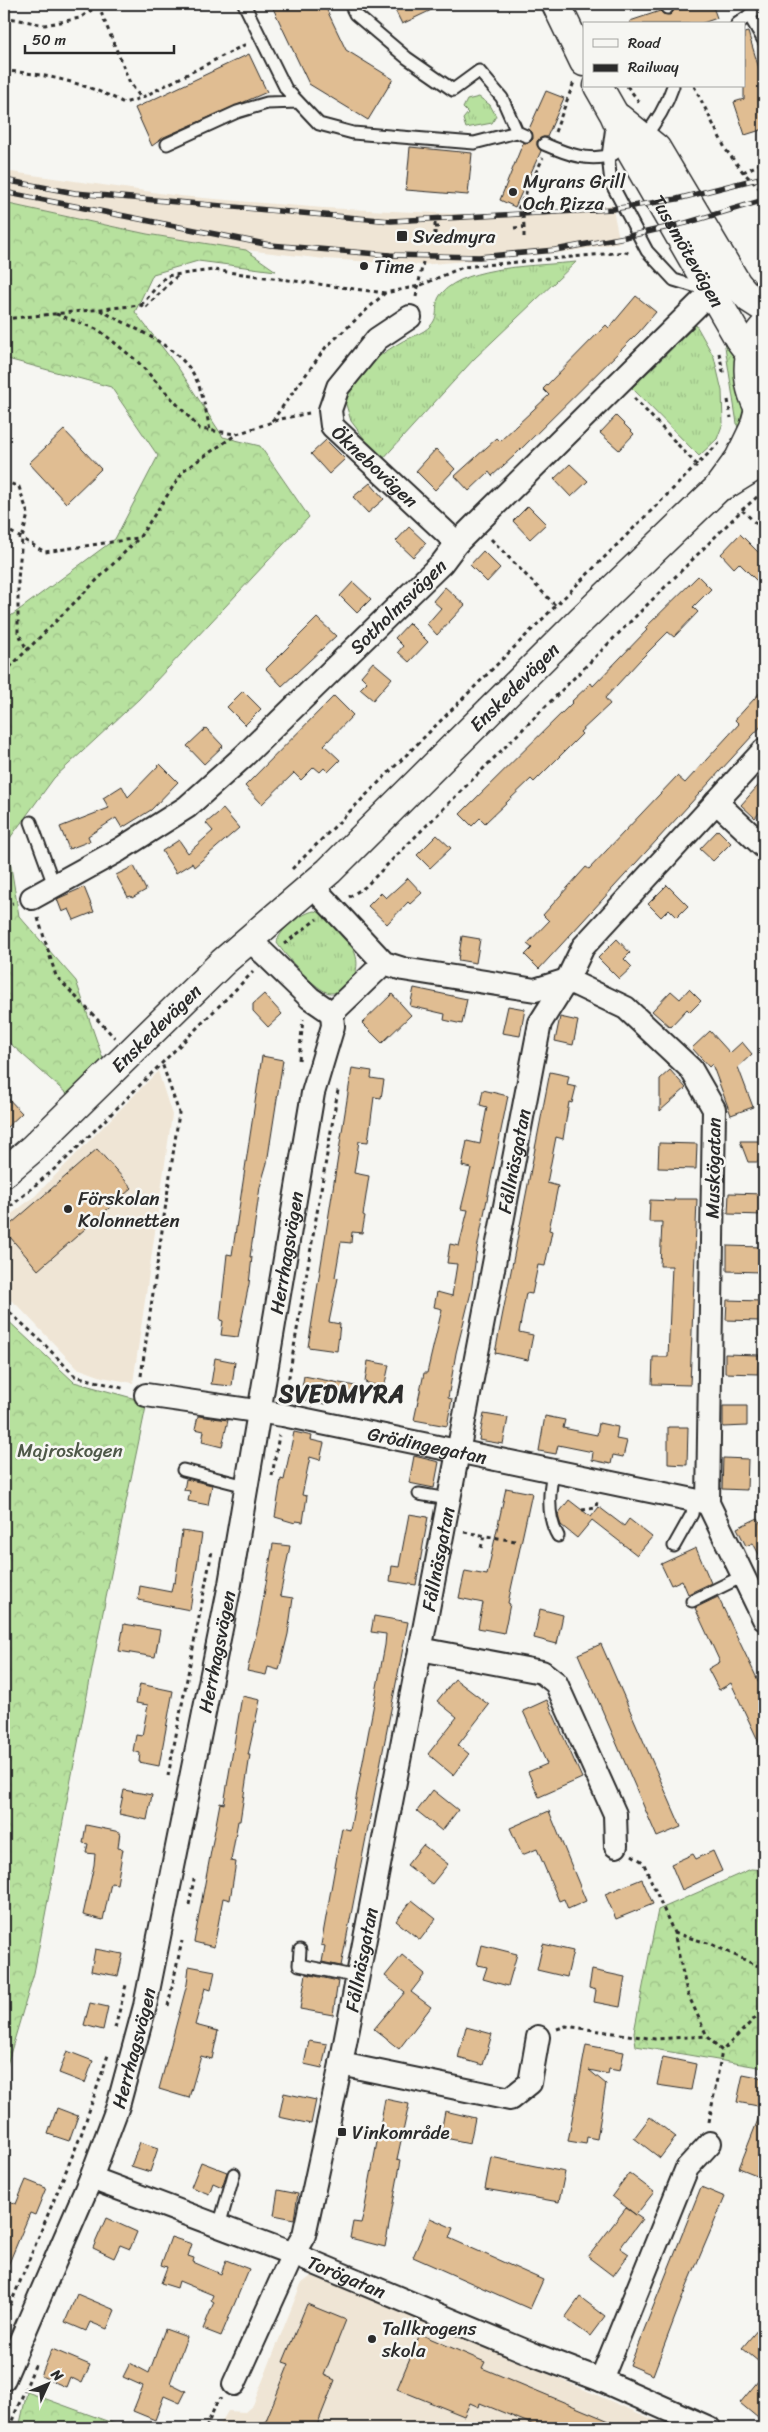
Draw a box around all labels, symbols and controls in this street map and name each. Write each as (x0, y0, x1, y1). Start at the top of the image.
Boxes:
scale bar (25, 22, 174, 54)
legend (583, 22, 746, 88)
text: 50 m (32, 27, 67, 53)
text: Road (628, 30, 661, 56)
text: Railway (628, 54, 679, 80)
place label: Myrans Grill Och Pizza (523, 165, 626, 220)
marker: Myrans Grill Och Pizza (507, 186, 519, 198)
street label: Tussmötevägen (642, 188, 734, 314)
place label: Svedmyra (413, 220, 496, 253)
marker: Svedmyra (395, 229, 409, 243)
place label: Time (374, 250, 414, 283)
marker: Time (358, 260, 370, 272)
street label: Öknebovägen (324, 417, 426, 516)
street label: Sotholmsvägen (341, 550, 454, 662)
street label: Enskedevägen (461, 634, 567, 740)
street label: Enskedevägen (102, 975, 209, 1080)
street label: Fållnäsgatan (487, 1106, 540, 1216)
street label: Muskögatan (696, 1117, 730, 1219)
place label: Förskolan Kolonnetten (78, 1182, 180, 1237)
street label: Herrhagsvägen (259, 1189, 313, 1317)
marker: Förskolan Kolonnetten (62, 1203, 74, 1215)
district label: SVEDMYRA (278, 1373, 405, 1415)
street label: Grödingegatan (365, 1417, 490, 1473)
park label: Majroskogen (17, 1434, 123, 1467)
street label: Fållnäsgatan (411, 1504, 464, 1614)
street label: Herrhagsvägen (188, 1588, 245, 1716)
street label: Fållnäsgatan (335, 1904, 387, 2015)
street label: Herrhagsvägen (102, 1985, 165, 2112)
place label: Vinkområde (352, 2116, 450, 2149)
marker: Vinkområde (336, 2126, 348, 2138)
street label: Torögatan (302, 2245, 391, 2308)
place label: Tallkrogens skola (381, 2312, 477, 2367)
marker: Tallkrogens skola (366, 2333, 378, 2345)
north arrow (22, 2360, 72, 2410)
text: N (44, 2362, 70, 2388)

